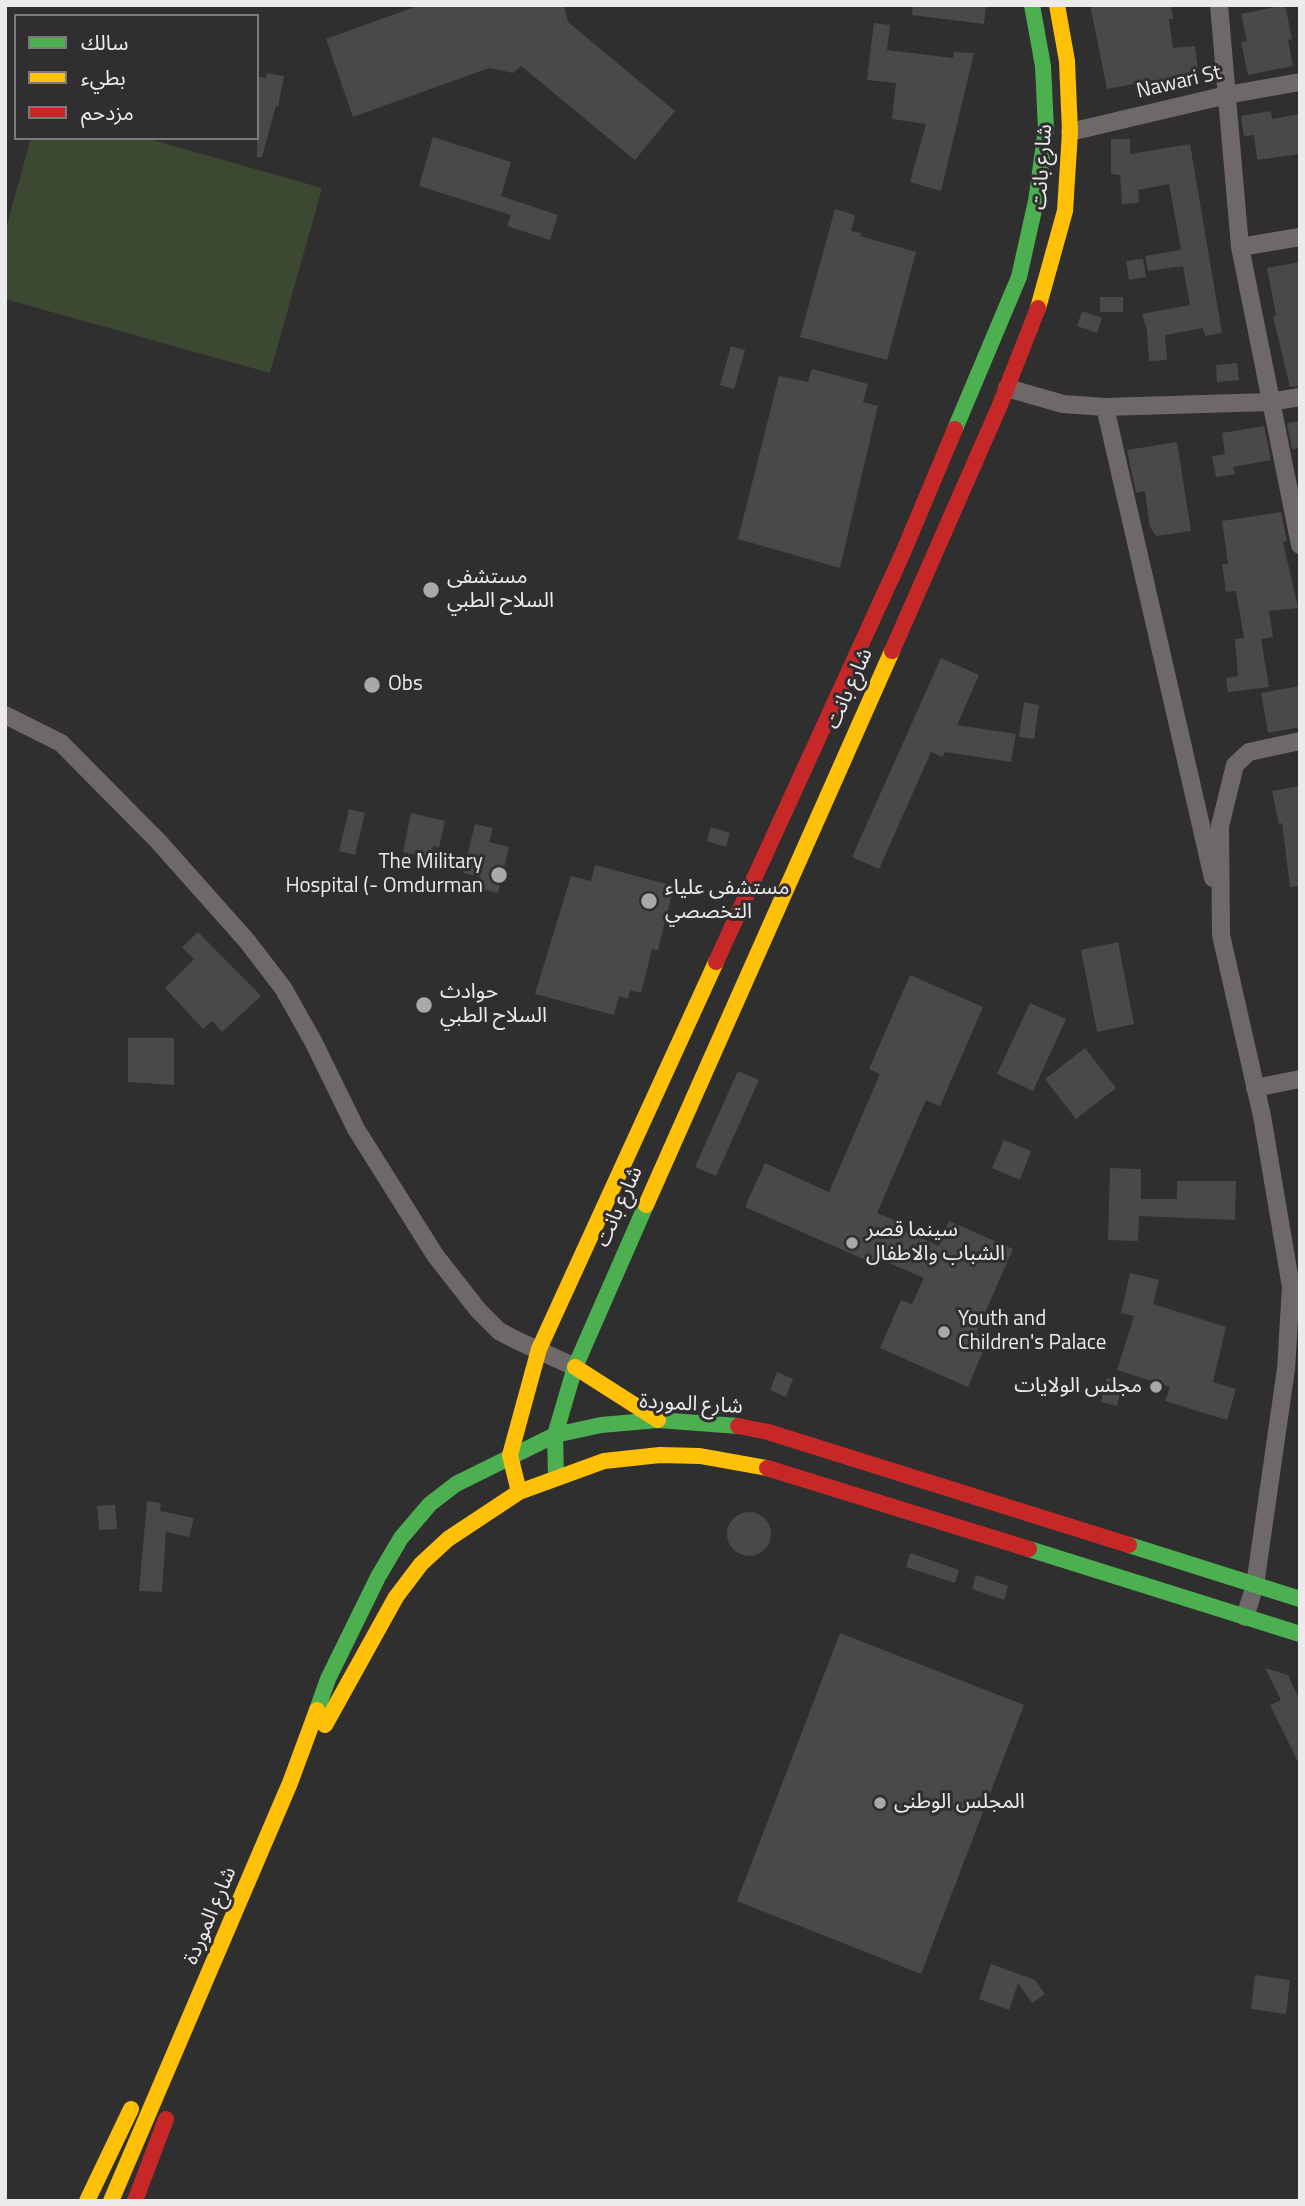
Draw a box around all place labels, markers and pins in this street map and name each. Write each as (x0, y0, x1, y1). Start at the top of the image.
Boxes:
place label: مستشفى السلاح الطبي (447, 565, 554, 615)
marker: مستشفى السلاح الطبي (421, 580, 441, 600)
place label: Obs (388, 672, 423, 698)
marker: Obs (362, 675, 382, 695)
place label: The Military Hospital (- Omdurman (285, 850, 483, 900)
marker: The Military Hospital (- Omdurman (489, 865, 509, 885)
place label: مستشفى علياء التخصصي (665, 876, 789, 926)
marker: مستشفى علياء التخصصي (639, 891, 659, 911)
place label: حوادث السلاح الطبي (440, 980, 547, 1030)
marker: حوادث السلاح الطبي (414, 995, 434, 1015)
place label: سينما قصر الشباب والاطفال (866, 1218, 1005, 1268)
marker: سينما قصر الشباب والاطفال (844, 1235, 860, 1251)
place label: Youth and Children's Palace (958, 1307, 1106, 1357)
marker: Youth and Children's Palace (936, 1324, 952, 1340)
place label: مجلس الولايات (1014, 1374, 1142, 1400)
marker: مجلس الولايات (1148, 1379, 1164, 1395)
place label: المجلس الوطنى (894, 1790, 1025, 1816)
marker: المجلس الوطنى (872, 1795, 888, 1811)

